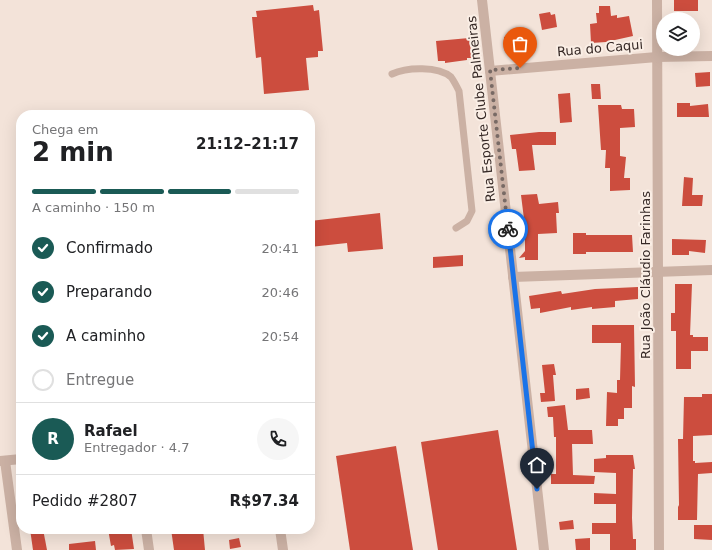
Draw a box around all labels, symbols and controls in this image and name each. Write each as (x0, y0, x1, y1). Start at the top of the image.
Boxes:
map controls (656, 12, 700, 56)
button: layers (656, 12, 700, 56)
street label: Rua Esporte Clube Palmeiras (464, 15, 498, 203)
pin (503, 27, 537, 68)
icon: bag (509, 33, 531, 55)
street label: Rua do Caqui (556, 37, 644, 59)
text: Chega em (32, 122, 98, 137)
text: 21:12–21:17 (196, 135, 299, 153)
text: 2 min (32, 137, 114, 167)
street label: Rua João Cláudio Farinhas (638, 191, 653, 359)
text: A caminho · 150 m (32, 200, 155, 215)
courier (488, 209, 528, 249)
icon: bike (497, 218, 519, 240)
icon: check (32, 237, 54, 259)
text: Confirmado (66, 239, 153, 257)
text: 20:41 (262, 241, 299, 256)
icon: check (32, 281, 54, 303)
text: Preparando (66, 283, 152, 301)
text: 20:46 (262, 285, 299, 300)
icon: check (32, 325, 54, 347)
text: A caminho (66, 327, 145, 345)
text: 20:54 (262, 329, 299, 344)
text: Entregue (66, 371, 134, 389)
button: phone (257, 418, 299, 460)
text: Rafael (84, 422, 138, 440)
text: R (47, 430, 59, 448)
text: Entregador · 4.7 (84, 440, 189, 455)
pin (520, 448, 554, 489)
icon: home (526, 454, 548, 476)
text: Pedido #2807 (32, 492, 138, 510)
text: R$97.34 (230, 492, 299, 510)

